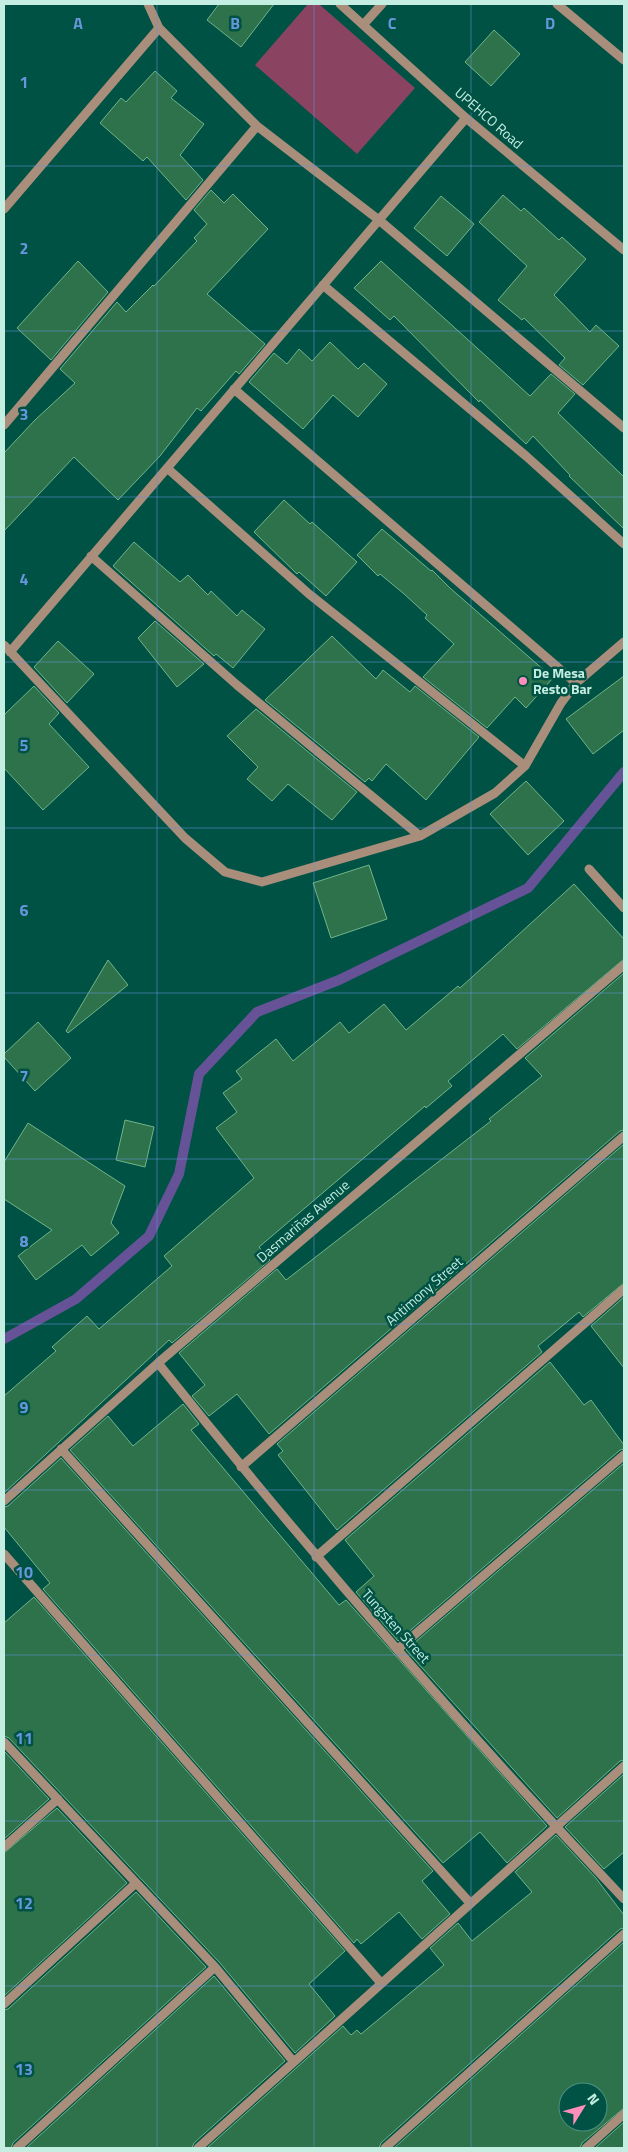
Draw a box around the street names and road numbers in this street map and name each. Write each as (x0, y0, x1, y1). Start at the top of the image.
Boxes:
street label: UPEHCO Road (451, 82, 528, 153)
street label: Dasmariñas Avenue (252, 1174, 354, 1267)
street label: Antimony Street (380, 1251, 467, 1330)
street label: Tungsten Street (357, 1584, 436, 1667)

